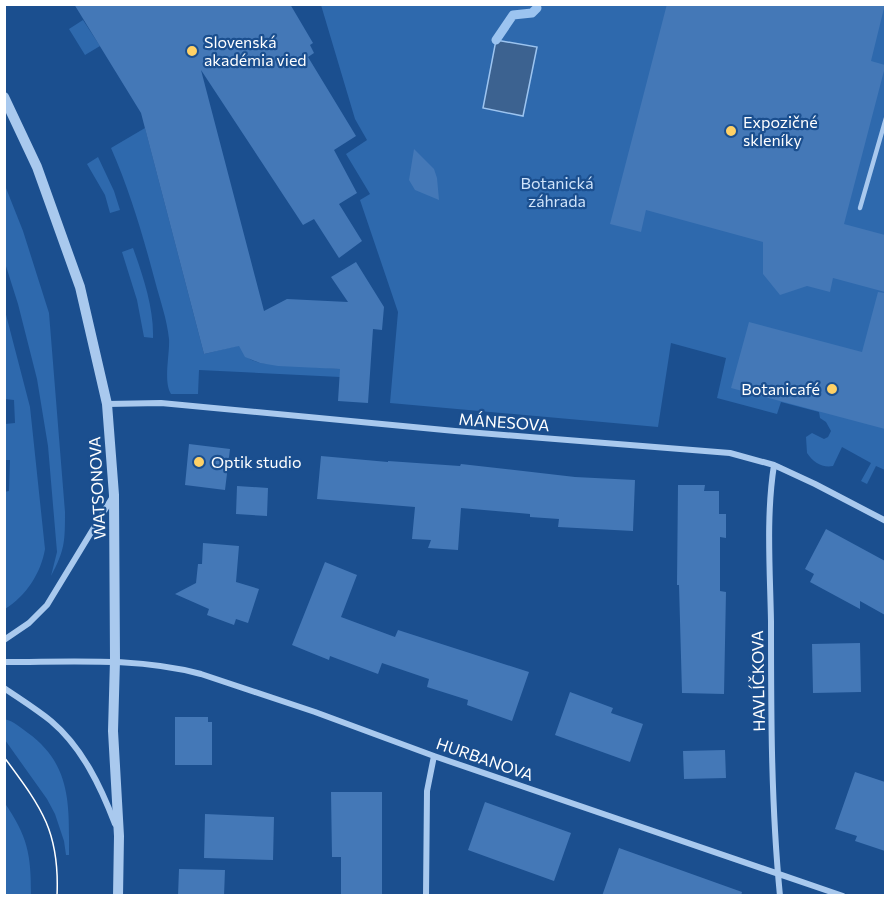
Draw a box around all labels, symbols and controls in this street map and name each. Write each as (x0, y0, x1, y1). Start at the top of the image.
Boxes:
place label: Slovenská akadémia vied (204, 32, 307, 69)
marker: Slovenská akadémia vied (185, 44, 199, 58)
place label: Expozičné skleníky (743, 112, 818, 149)
marker: Expozičné skleníky (724, 124, 738, 138)
park label: Botanická záhrada (521, 173, 593, 210)
place label: Botanicafé (741, 379, 820, 398)
marker: Botanicafé (825, 382, 839, 396)
street label: MÁNESOVA (458, 409, 550, 434)
street label: WATSONOVA (84, 436, 109, 540)
place label: Optik studio (211, 452, 301, 471)
marker: Optik studio (192, 455, 206, 469)
street label: HAVLÍČKOVA (747, 630, 768, 732)
street label: HURBANOVA (434, 733, 536, 784)

